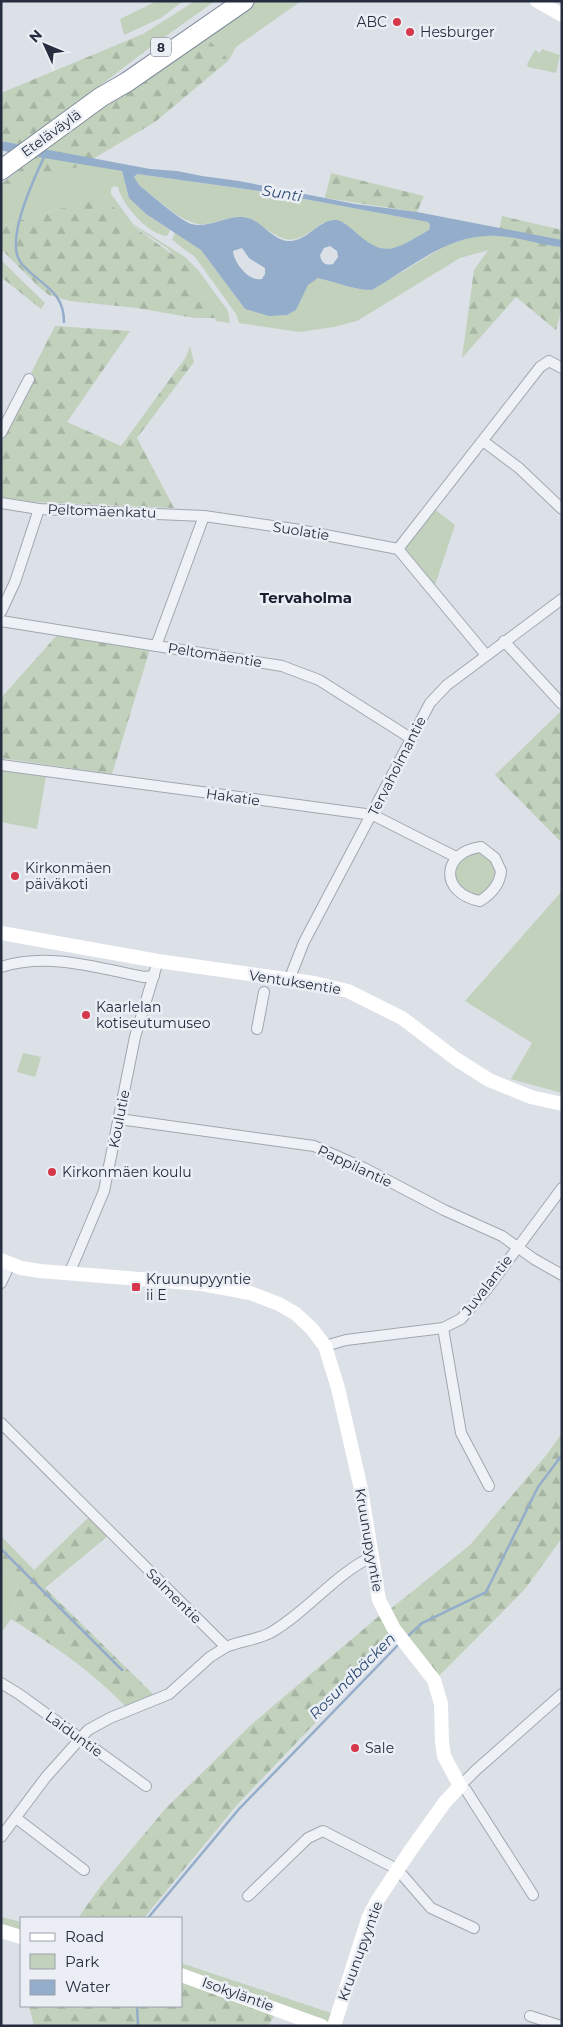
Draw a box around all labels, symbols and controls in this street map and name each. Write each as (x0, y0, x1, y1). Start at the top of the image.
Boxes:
place label: ABC (356, 13, 387, 31)
marker: ABC (391, 16, 403, 28)
north arrow (20, 20, 70, 70)
place label: Hesburger (420, 23, 495, 41)
text: N (25, 26, 46, 46)
marker: Hesburger (404, 26, 416, 38)
road number: 8 (151, 38, 171, 56)
street label: Eteläväylä (17, 105, 85, 161)
water label: Sunti (261, 181, 304, 206)
street label: Peltomäenkatu (47, 500, 157, 522)
street label: Suolatie (272, 518, 330, 544)
district label: Tervaholma (260, 588, 352, 607)
street label: Peltomäentie (167, 639, 263, 671)
street label: Tervaholmantie (364, 713, 430, 819)
street label: Hakatie (205, 784, 261, 810)
place label: Kirkonmäen päiväkoti (25, 859, 112, 893)
marker: Kirkonmäen päiväkoti (9, 870, 21, 882)
street label: Ventuksentie (248, 966, 342, 998)
place label: Kaarlelan kotiseutumuseo (96, 998, 211, 1032)
marker: Kaarlelan kotiseutumuseo (80, 1009, 92, 1021)
street label: Koulutie (105, 1088, 133, 1150)
street label: Pappilantie (315, 1141, 395, 1191)
place label: Kirkonmäen koulu (62, 1163, 192, 1181)
marker: Kirkonmäen koulu (46, 1166, 58, 1178)
street label: Juvalantie (457, 1251, 516, 1319)
place label: Kruunupyyntie ii E (146, 1270, 251, 1304)
marker: Kruunupyyntie ii E (130, 1281, 142, 1293)
street label: Kruunupyyntie (351, 1487, 387, 1593)
street label: Salmentie (142, 1564, 206, 1628)
water label: Rosundbäcken (305, 1629, 399, 1723)
street label: Laiduntie (42, 1707, 106, 1761)
place label: Sale (365, 1739, 394, 1757)
marker: Sale (349, 1742, 361, 1754)
street label: Kruunupyyntie (334, 1899, 386, 2003)
legend (20, 1917, 182, 2007)
text: Road (65, 1927, 104, 1946)
text: Park (65, 1952, 99, 1971)
street label: Isokyläntie (200, 1973, 276, 2015)
text: Water (65, 1977, 111, 1996)

